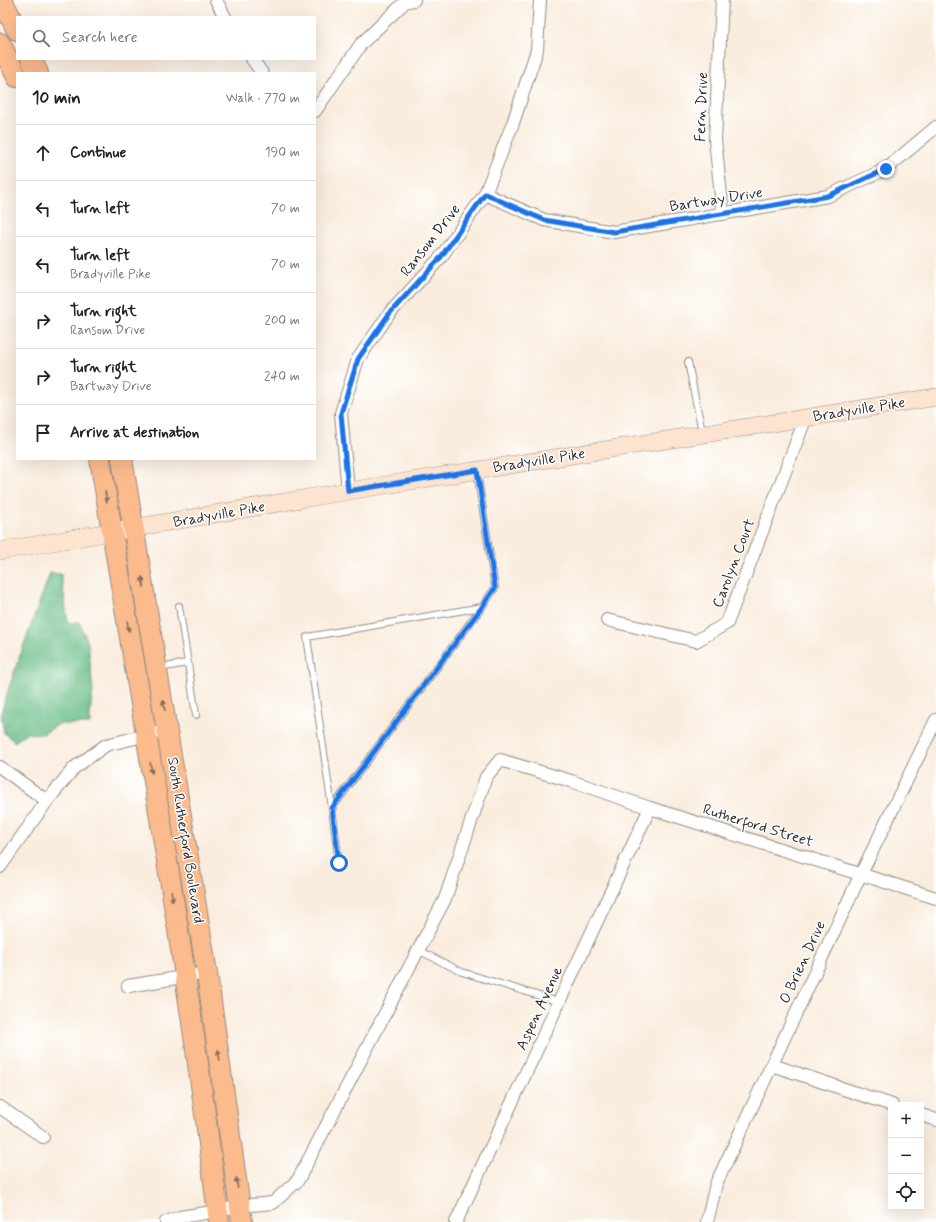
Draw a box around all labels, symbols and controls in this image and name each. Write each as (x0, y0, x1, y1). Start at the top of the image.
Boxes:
search box (16, 16, 316, 60)
icon: search (30, 27, 52, 49)
text: Search here (62, 28, 138, 48)
street label: Fern Drive (691, 72, 713, 142)
text: 10 min (32, 87, 81, 109)
text: Walk · 770 m (226, 90, 300, 107)
icon: ahead (32, 142, 54, 164)
text: Continue (70, 143, 126, 163)
text: 190 m (265, 144, 300, 161)
route end (877, 160, 895, 178)
street label: Bartway Drive (668, 183, 764, 217)
icon: left (32, 198, 54, 220)
text: Turn left (70, 199, 130, 219)
text: 70 m (271, 200, 300, 217)
street label: Ransom Drive (396, 200, 466, 281)
text: Turn left (70, 246, 130, 266)
icon: left (32, 254, 54, 276)
text: 70 m (271, 256, 300, 273)
text: Bradyville Pike (70, 266, 151, 283)
text: Turn right (70, 302, 137, 322)
icon: right (32, 310, 54, 332)
text: 200 m (265, 312, 300, 329)
text: Ransom Drive (70, 322, 145, 339)
text: Turn right (70, 358, 137, 378)
icon: right (32, 366, 54, 388)
text: 240 m (264, 368, 300, 385)
text: Bartway Drive (70, 378, 152, 395)
street label: Bradyville Pike (812, 393, 907, 427)
icon: arrive (32, 422, 54, 444)
text: Arrive at destination (70, 423, 199, 443)
street label: Bradyville Pike (492, 444, 587, 478)
one-way arrow (103, 491, 109, 504)
street label: Bradyville Pike (172, 497, 267, 533)
street label: Carolyn Court (708, 516, 760, 611)
one-way arrow (140, 576, 146, 588)
one-way arrow (125, 620, 131, 632)
one-way arrow (161, 699, 167, 711)
street label: South Rutherford Boulevard (160, 756, 208, 925)
one-way arrow (148, 762, 154, 774)
street label: Rutherford Street (700, 800, 815, 854)
route start (330, 854, 348, 872)
one-way arrow (169, 890, 175, 902)
street label: O Brien Drive (775, 918, 831, 1007)
street label: Aspen Avenue (512, 963, 568, 1053)
one-way arrow (216, 1049, 222, 1061)
map controls (888, 1102, 924, 1210)
button: + (888, 1102, 924, 1138)
button: − (888, 1138, 924, 1174)
button: locate (888, 1174, 924, 1210)
one-way arrow (234, 1177, 240, 1189)

